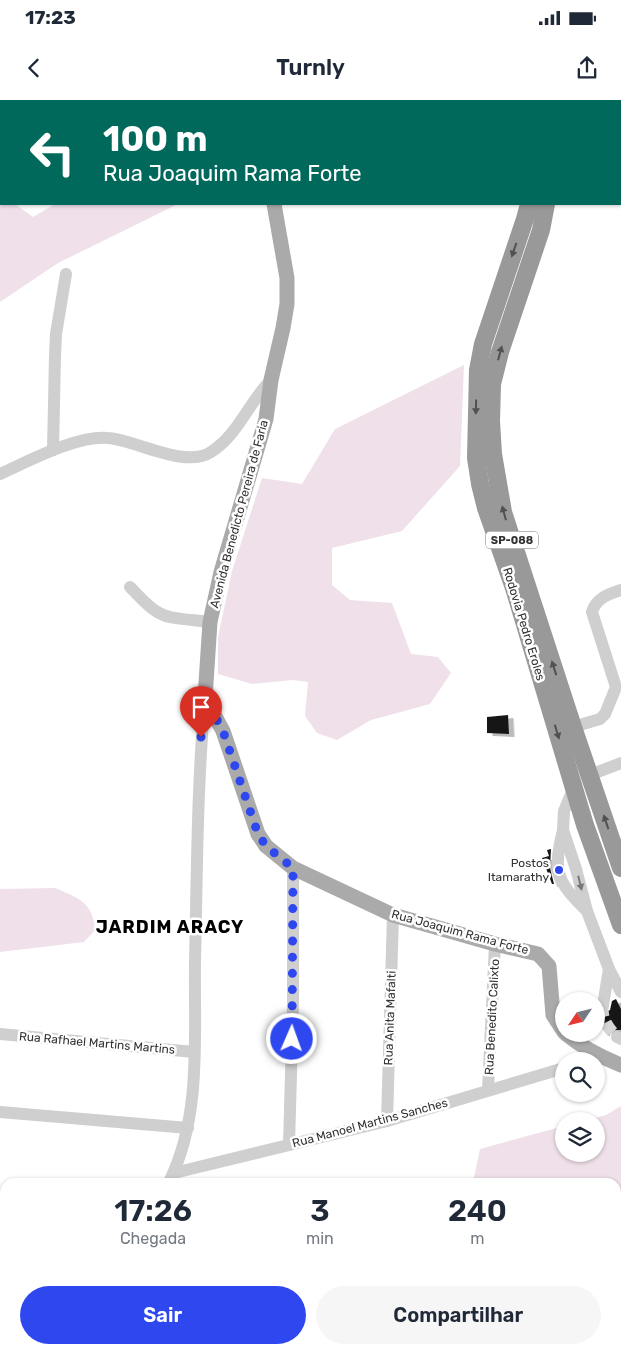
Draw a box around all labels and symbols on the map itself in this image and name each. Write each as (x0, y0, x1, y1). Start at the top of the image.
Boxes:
one-way arrow (510, 243, 517, 258)
one-way arrow (496, 345, 504, 360)
one-way arrow (472, 399, 480, 415)
street label: Avenida Benedicto Pereira de Faria (207, 418, 271, 610)
one-way arrow (500, 506, 508, 521)
road number: SP-088 (486, 532, 538, 548)
street label: Rodovia Pedro Eroles (500, 566, 548, 682)
one-way arrow (550, 660, 558, 675)
pin (180, 686, 222, 737)
one-way arrow (554, 725, 562, 740)
one-way arrow (602, 814, 610, 829)
place label: Postos Itamarathy (488, 856, 549, 884)
marker: Postos Itamarathy (553, 864, 565, 876)
one-way arrow (576, 876, 584, 891)
street label: Rua Joaquim Rama Forte (390, 907, 530, 957)
district label: JARDIM ARACY (96, 916, 244, 938)
street label: Rua Benedito Calixto (482, 958, 502, 1076)
street label: Rua Anita Mafalti (381, 970, 399, 1066)
north arrow (555, 992, 605, 1042)
position arrow (265, 1012, 317, 1064)
street label: Rua Rafhael Martins Martins (18, 1029, 176, 1057)
street label: Rua Manoel Martins Sanches (291, 1095, 449, 1151)

